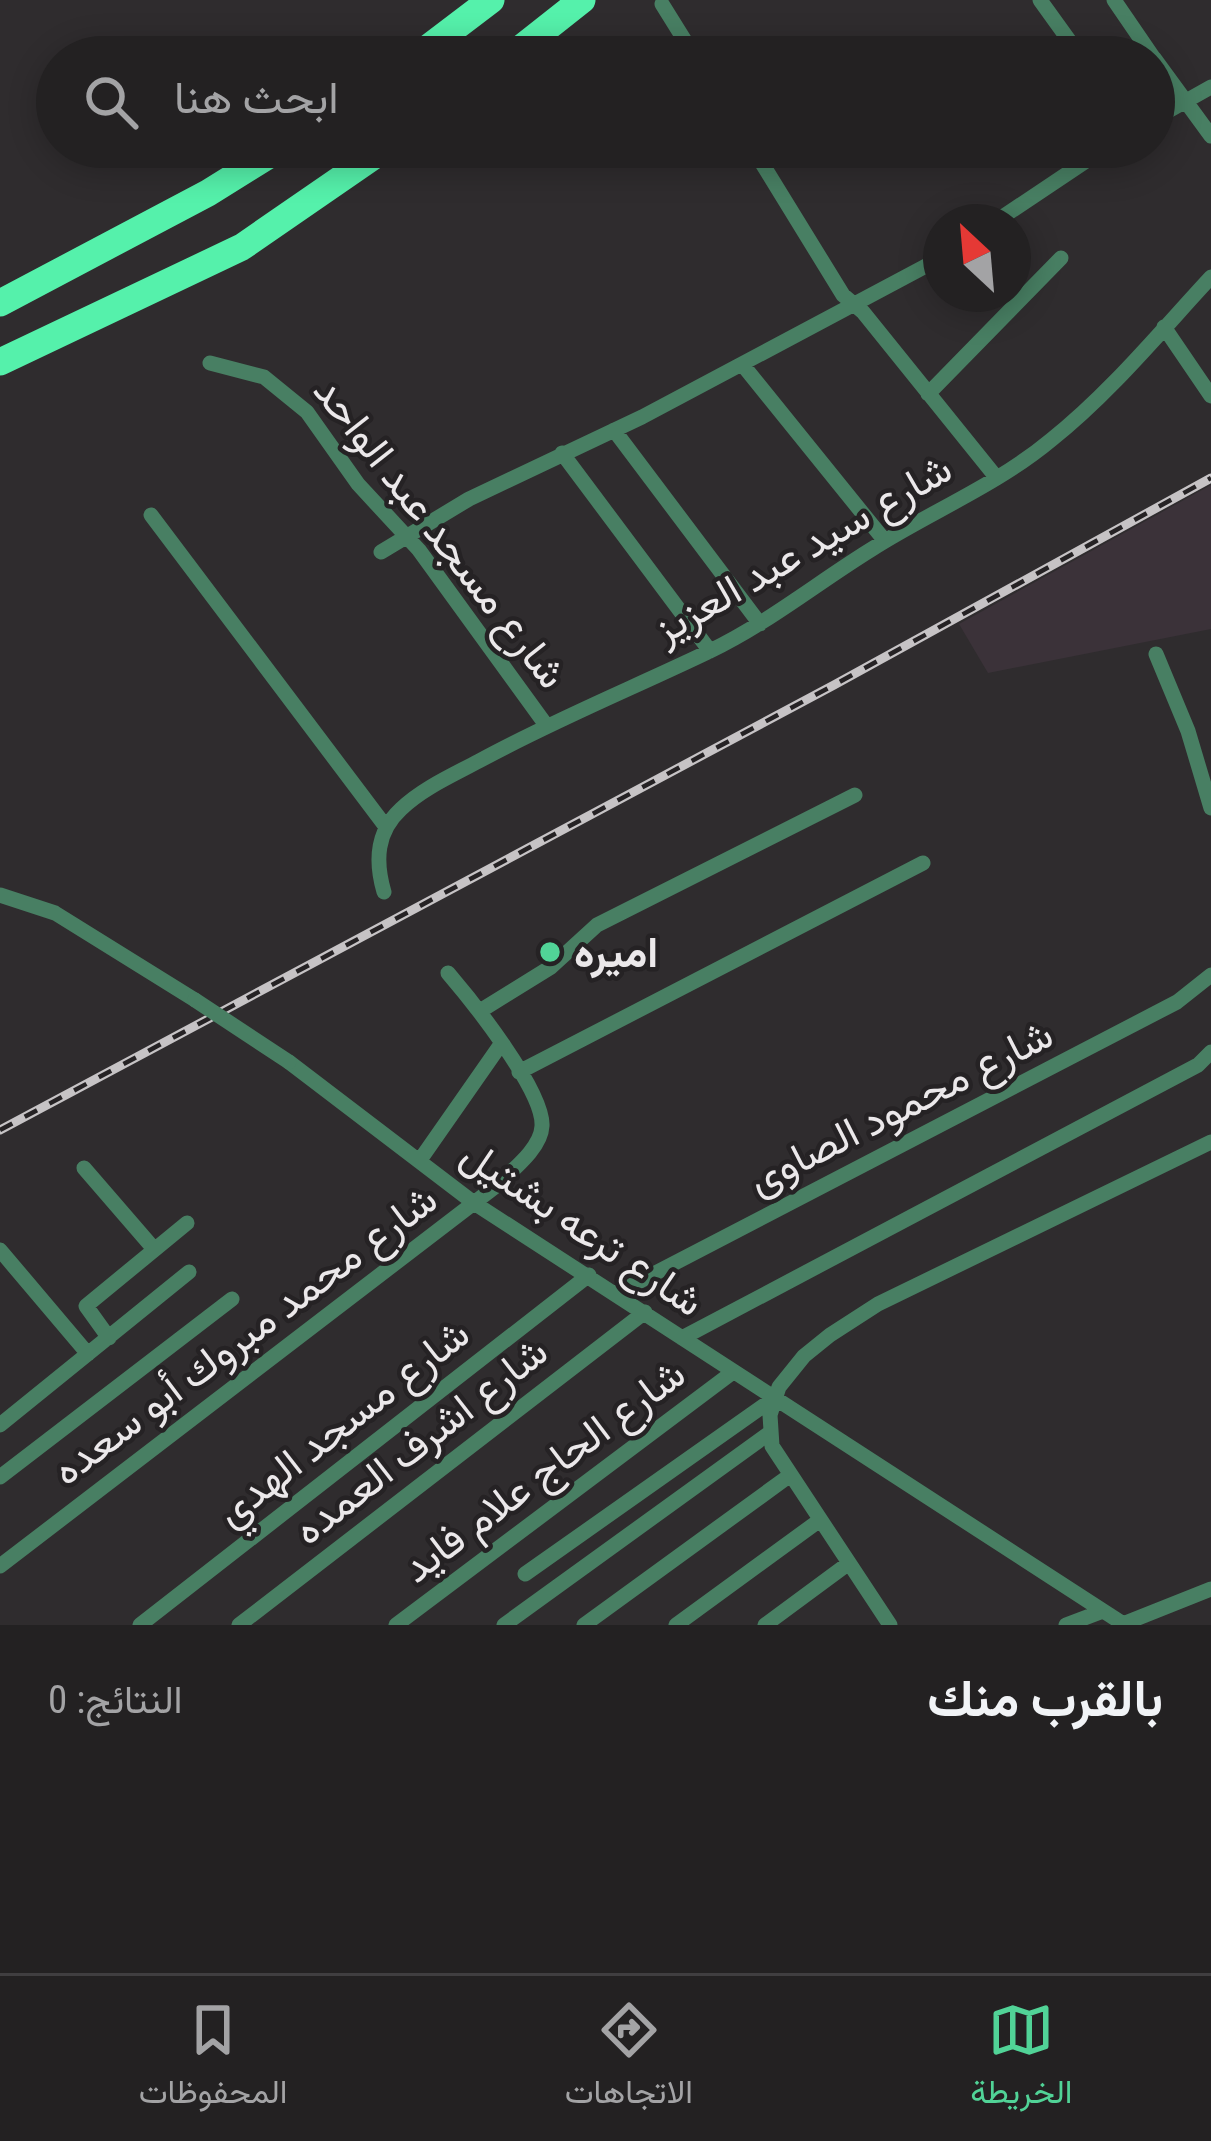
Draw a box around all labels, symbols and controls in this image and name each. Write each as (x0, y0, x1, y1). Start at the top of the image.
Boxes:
search box (36, 36, 1175, 168)
icon: search (78, 69, 144, 135)
text: ابحث هنا (174, 71, 339, 124)
north arrow (923, 204, 1031, 312)
street label: شارع مسجد عبد الواحد (301, 367, 577, 700)
street label: شارع سيد عبد العزيز (644, 443, 962, 658)
place label: اميره (574, 928, 658, 979)
marker: اميره (537, 939, 563, 965)
street label: شارع محمود الصاوى (740, 1009, 1062, 1208)
street label: شارع ترعه بشتيل (450, 1129, 713, 1330)
street label: شارع محمد مبروك أبو سعده (42, 1174, 449, 1498)
street label: شارع مسجد الهدي (206, 1308, 485, 1544)
street label: شارع اشرف العمده (284, 1326, 559, 1558)
street label: شارع الحاج علام فايد (392, 1348, 697, 1596)
text: بالقرب منك (927, 1669, 1163, 1728)
text: النتائج: 0 (48, 1677, 183, 1723)
tab: المحفوظات (139, 1997, 287, 2121)
tab: الاتجاهات (565, 1997, 693, 2121)
tab: الخريطة (970, 1997, 1072, 2121)

